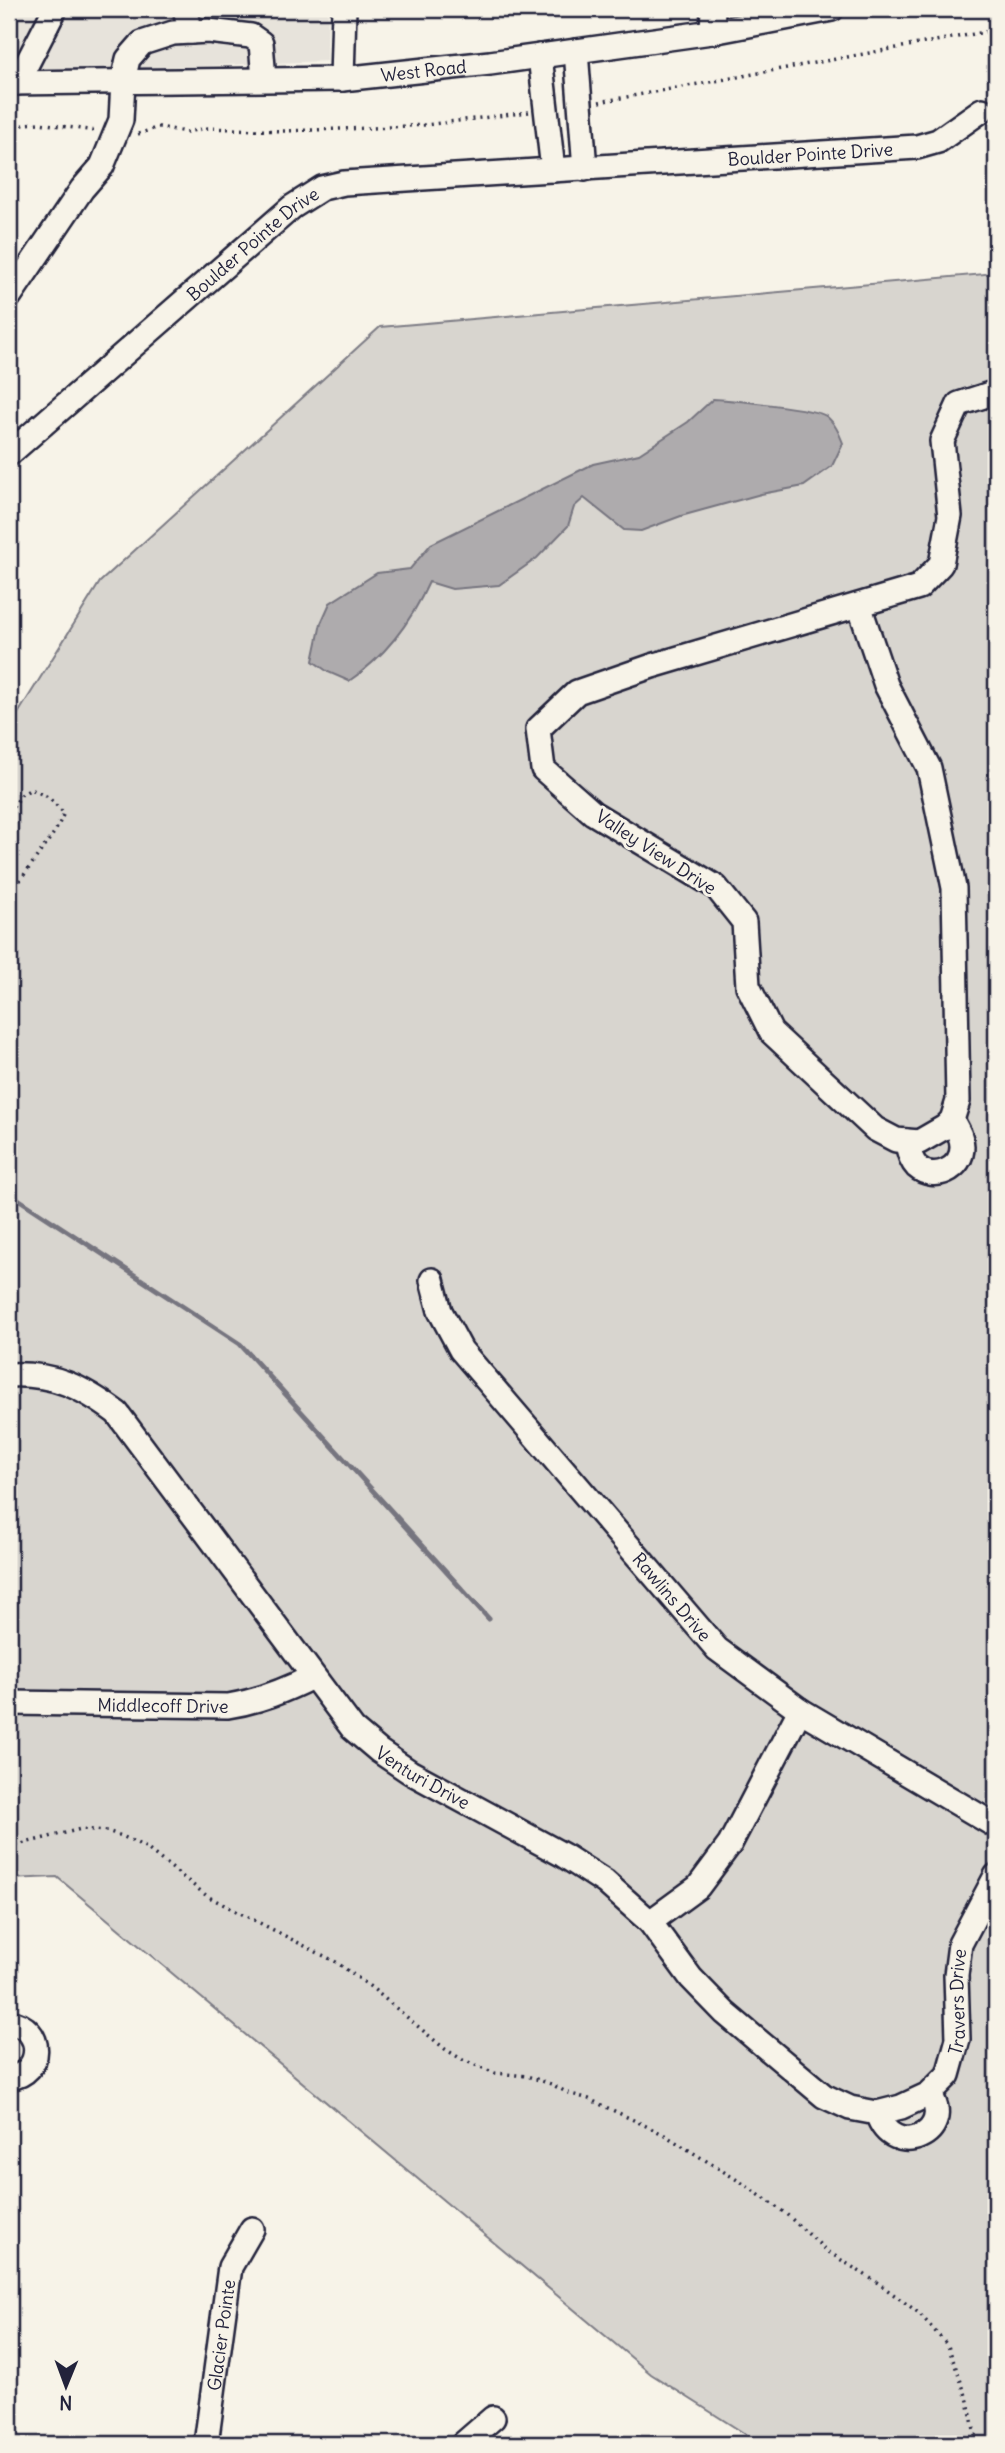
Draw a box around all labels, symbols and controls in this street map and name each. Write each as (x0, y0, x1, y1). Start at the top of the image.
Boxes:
street label: West Road (379, 54, 468, 86)
street label: Boulder Pointe Drive (727, 137, 894, 170)
street label: Boulder Pointe Drive (182, 182, 323, 305)
street label: Valley View Drive (591, 804, 721, 900)
street label: Rawlins Drive (628, 1548, 716, 1646)
street label: Middlecoff Drive (97, 1693, 229, 1718)
street label: Venturi Drive (371, 1741, 474, 1814)
street label: Travers Drive (943, 1947, 971, 2057)
street label: Glacier Pointe (202, 2278, 240, 2392)
north arrow (32, 2352, 102, 2422)
text: N (59, 2391, 72, 2415)

